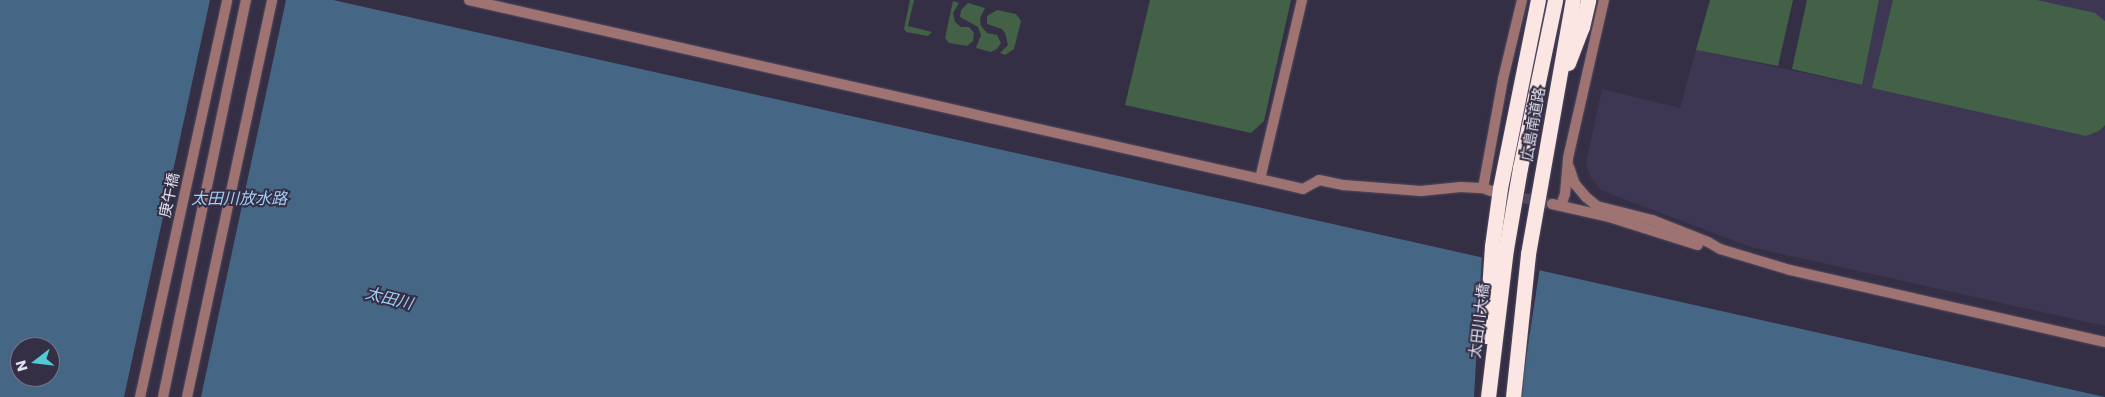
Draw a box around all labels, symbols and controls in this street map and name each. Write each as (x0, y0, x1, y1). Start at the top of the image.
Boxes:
street label: 広島南道路 (1518, 86, 1548, 162)
street label: 庚午橋 (156, 171, 182, 219)
water label: 太田川放水路 (191, 189, 287, 209)
street label: 太田川大橋 (1465, 283, 1493, 359)
water label: 太田川 (363, 284, 415, 314)
north arrow (10, 337, 60, 387)
text: N (10, 358, 33, 374)

